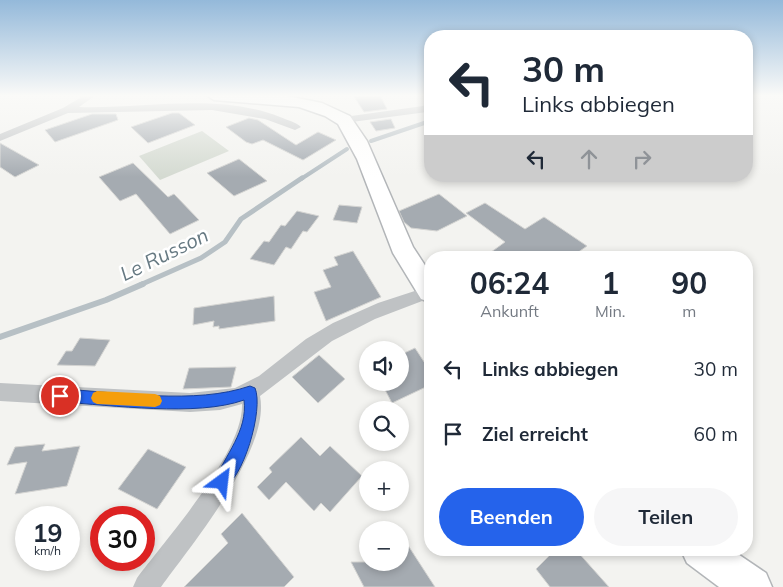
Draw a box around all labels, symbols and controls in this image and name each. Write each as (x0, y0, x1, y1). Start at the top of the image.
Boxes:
text: 30 m (522, 47, 605, 91)
icon: left (439, 50, 504, 115)
text: Links abbiegen (522, 90, 675, 118)
icon: left (522, 145, 550, 173)
icon: ahead (575, 145, 603, 173)
icon: right (628, 145, 656, 173)
water label: Le Russon (116, 222, 212, 286)
text: 06:24 (470, 264, 549, 302)
text: 1 (601, 264, 619, 302)
text: 90 (671, 264, 707, 302)
text: Ankunft (480, 301, 539, 321)
text: Min. (595, 301, 625, 321)
text: m (682, 301, 696, 321)
map controls (359, 341, 409, 571)
button: sound (359, 341, 409, 391)
icon: left (439, 355, 467, 383)
text: Links abbiegen (482, 357, 619, 381)
text: 30 m (694, 357, 738, 381)
pin (39, 375, 81, 417)
icon: arrive (46, 382, 74, 410)
button: search (359, 401, 409, 451)
icon: arrive (439, 420, 467, 448)
text: Ziel erreicht (482, 422, 588, 446)
text: 60 m (694, 422, 738, 446)
position arrow (195, 455, 247, 507)
button: + (359, 461, 409, 511)
button: Beenden (439, 488, 584, 546)
button: Teilen (594, 488, 738, 546)
speed limit sign: 30 (90, 506, 155, 571)
text: 19 (32, 517, 63, 548)
button: − (359, 521, 409, 571)
text: km/h (34, 543, 61, 558)

